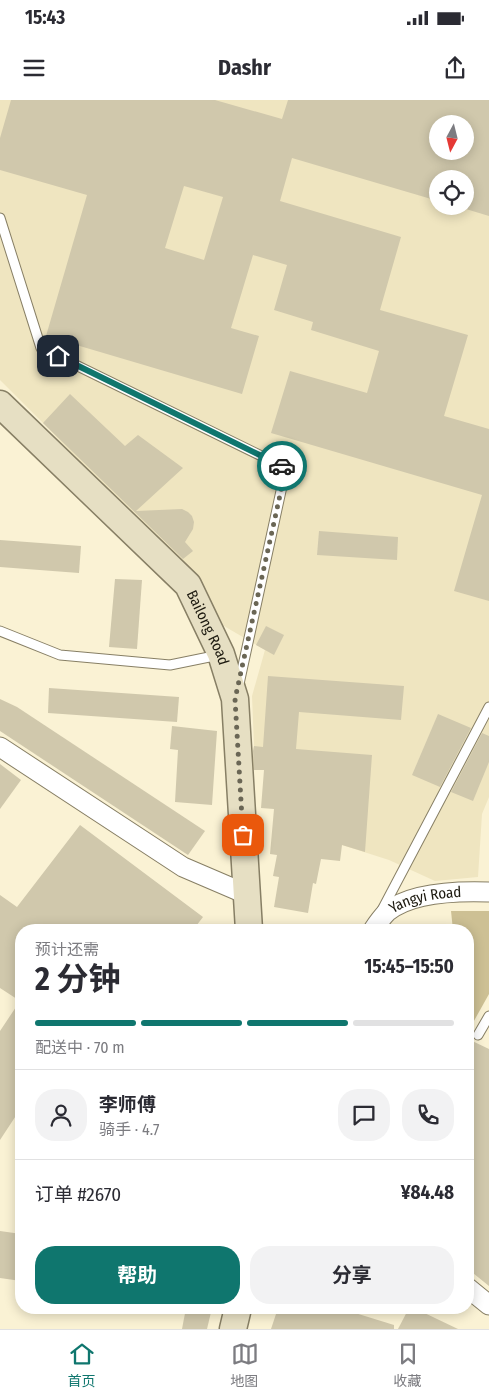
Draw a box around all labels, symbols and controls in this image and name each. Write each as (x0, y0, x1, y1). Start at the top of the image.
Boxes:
text: 15:43 (25, 6, 65, 29)
icon: menu (20, 54, 48, 82)
text: Dashr (218, 54, 271, 81)
icon: share (441, 54, 469, 82)
north arrow (429, 115, 474, 160)
map controls (429, 115, 474, 215)
button: locate (429, 170, 474, 215)
pin (37, 335, 79, 377)
icon: home (44, 342, 72, 370)
courier (257, 441, 307, 491)
icon: car (268, 452, 296, 480)
street label: Bailong Road (183, 587, 233, 667)
pin (222, 814, 264, 856)
icon: bag (229, 821, 257, 849)
street label: Yangyi Road (386, 883, 462, 917)
text: 预计还需 (35, 940, 99, 959)
text: 15:45–15:50 (364, 955, 454, 978)
text: 2 分钟 (35, 960, 120, 998)
text: 配送中 · 70 m (35, 1038, 125, 1057)
button: person (35, 1089, 87, 1141)
button: chat (338, 1089, 390, 1141)
button: phone (402, 1089, 454, 1141)
text: 李师傅 (99, 1093, 156, 1116)
text: 骑手 · 4.7 (99, 1120, 160, 1139)
text: ¥84.48 (401, 1181, 454, 1204)
text: 订单 #2670 (35, 1183, 121, 1206)
button: 帮助 (35, 1246, 240, 1304)
button: 分享 (250, 1246, 454, 1304)
tab: 首页 (68, 1340, 96, 1390)
tab: 地图 (231, 1340, 259, 1390)
tab: 收藏 (394, 1340, 422, 1390)

